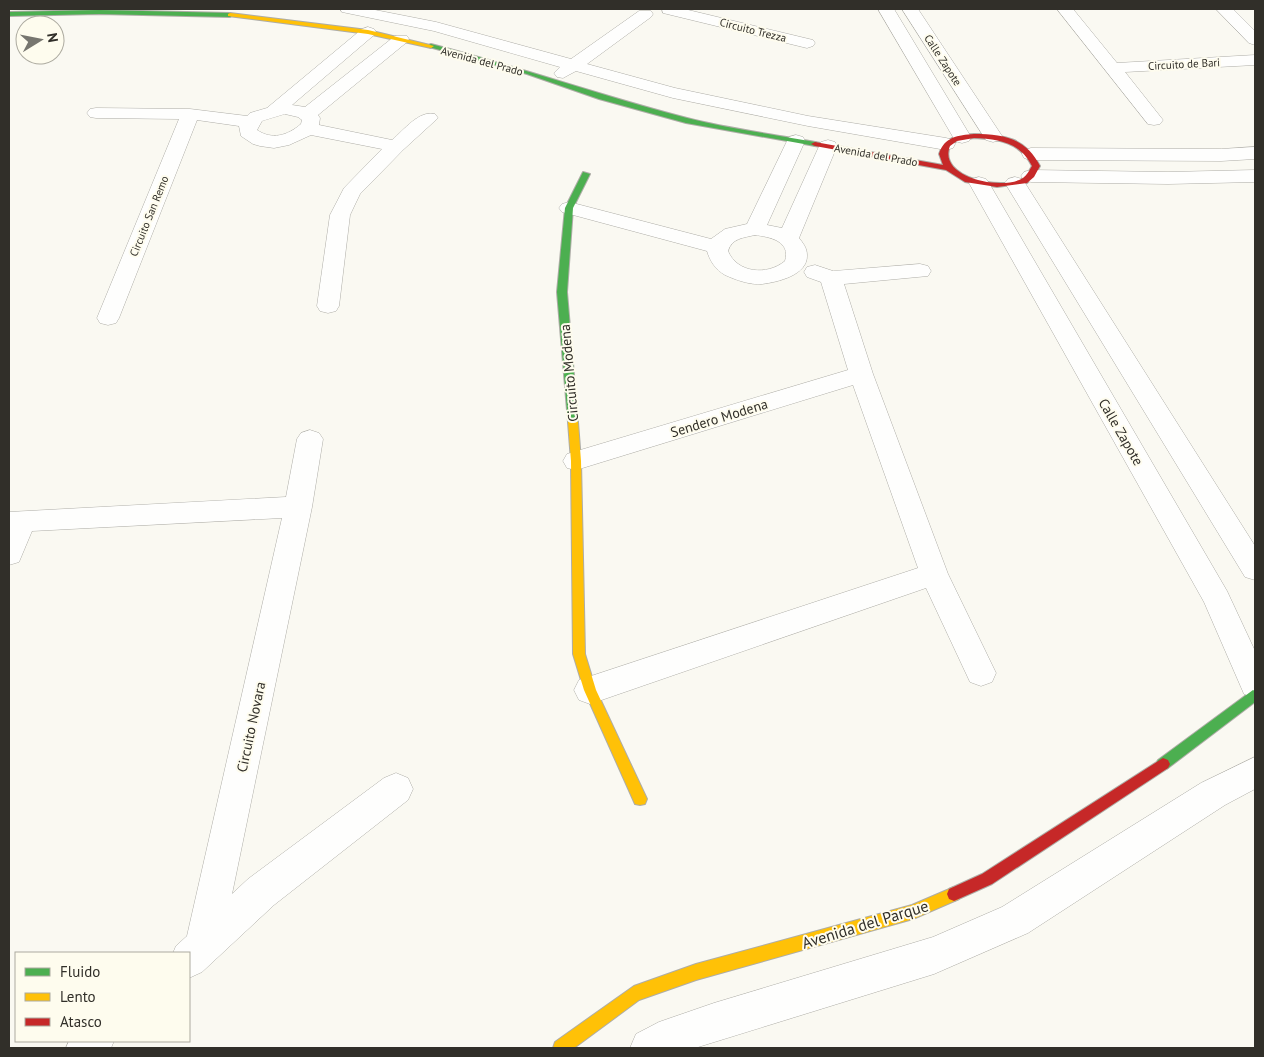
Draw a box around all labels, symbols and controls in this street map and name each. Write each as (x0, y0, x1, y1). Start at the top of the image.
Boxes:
north arrow (15, 15, 65, 65)
street label: Circuito Trezza (718, 15, 788, 45)
text: N (43, 32, 62, 44)
street label: Calle Zapote (921, 32, 965, 89)
street label: Avenida del Prado (439, 43, 525, 79)
street label: Circuito de Bari (1148, 55, 1220, 73)
street label: Avenida del Prado (833, 141, 919, 169)
street label: Circuito San Remo (126, 173, 172, 258)
street label: Circuito Modena (556, 323, 582, 422)
street label: Sendero Modena (668, 395, 770, 441)
street label: Calle Zapote (1095, 395, 1147, 469)
street label: Circuito Novara (233, 680, 269, 774)
street label: Avenida del Parque (799, 895, 931, 953)
legend (15, 952, 190, 1042)
text: Fluido (60, 962, 100, 981)
text: Lento (60, 987, 96, 1006)
text: Atasco (60, 1012, 102, 1031)

